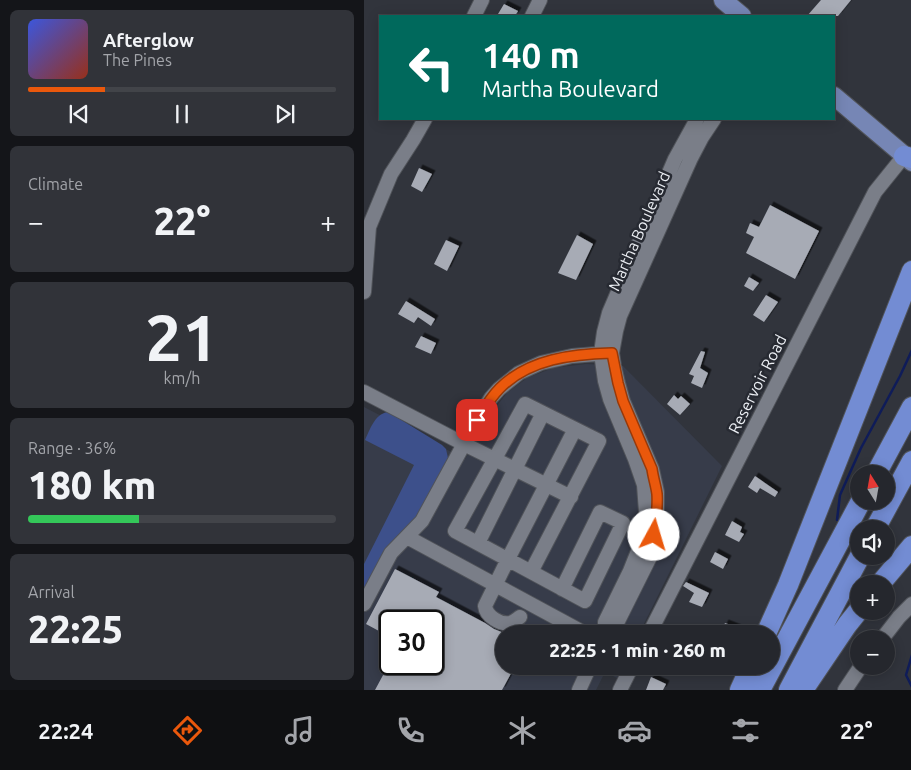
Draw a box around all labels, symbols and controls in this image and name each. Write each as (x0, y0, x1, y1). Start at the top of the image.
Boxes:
text: Afterglow (103, 29, 194, 51)
icon: left (399, 35, 464, 100)
text: 140 m (482, 35, 580, 75)
text: The Pines (103, 51, 172, 69)
text: Martha Boulevard (482, 76, 659, 101)
icon: previous (65, 100, 93, 128)
icon: pause (168, 100, 196, 128)
icon: next (271, 100, 299, 128)
street label: Martha Boulevard (605, 169, 673, 293)
text: Climate (28, 175, 83, 193)
text: 22° (154, 200, 210, 242)
text: − (28, 206, 44, 237)
text: + (320, 206, 336, 237)
text: 21 (145, 300, 219, 373)
street label: Reservoir Road (724, 332, 790, 436)
text: km/h (164, 369, 200, 387)
pin (456, 399, 498, 441)
icon: arrive (463, 406, 491, 434)
text: Range · 36% (28, 439, 116, 457)
text: 180 km (28, 464, 156, 506)
north arrow (850, 465, 895, 510)
map controls (850, 465, 895, 675)
position arrow (627, 508, 679, 560)
button: sound (850, 520, 895, 565)
button: + (850, 575, 895, 620)
text: Arrival (28, 583, 75, 601)
text: 22:25 (28, 608, 123, 650)
speed limit sign: 30 (379, 610, 444, 675)
button: − (850, 630, 895, 675)
text: 22:25 · 1 min · 260 m (549, 639, 726, 661)
icon: directions (170, 713, 205, 748)
icon: music (282, 713, 317, 748)
icon: phone (393, 713, 428, 748)
icon: climate (505, 713, 540, 748)
icon: car (617, 713, 652, 748)
icon: filters (728, 713, 763, 748)
text: 22:24 (38, 718, 93, 743)
text: 22° (840, 718, 873, 743)

